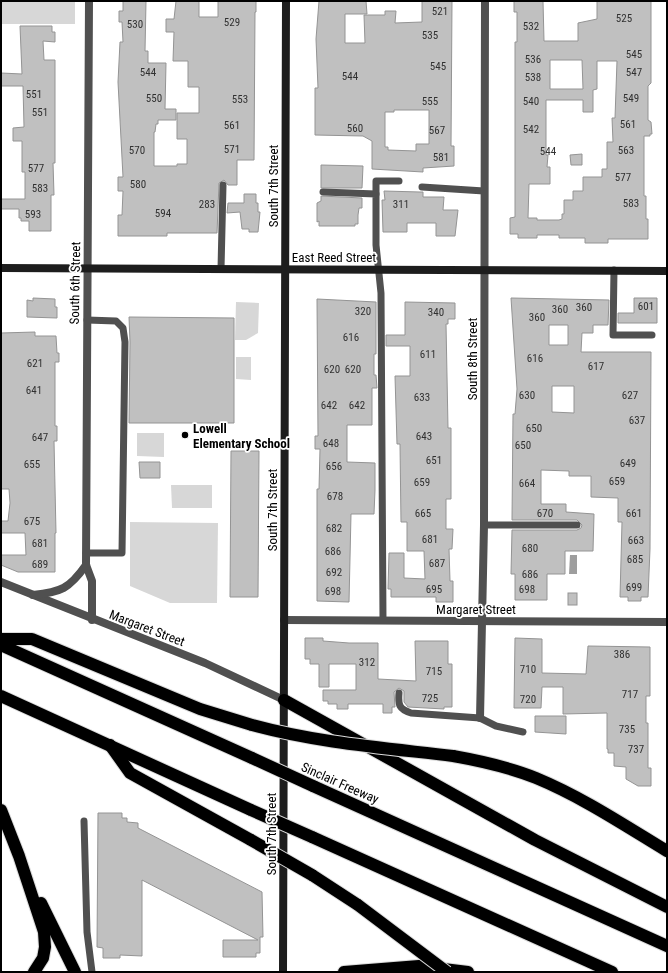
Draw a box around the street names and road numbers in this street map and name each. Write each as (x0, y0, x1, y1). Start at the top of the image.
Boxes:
street label: South 7th Street (266, 145, 281, 227)
street label: South 6th Street (67, 241, 83, 324)
street label: East Reed Street (292, 250, 376, 265)
street label: South 8th Street (465, 318, 480, 400)
street label: South 7th Street (265, 469, 280, 551)
street label: Margaret Street (436, 602, 516, 617)
street label: Margaret Street (107, 607, 187, 649)
street label: Sinclair Freeway (299, 759, 382, 807)
street label: South 7th Street (264, 793, 279, 875)

